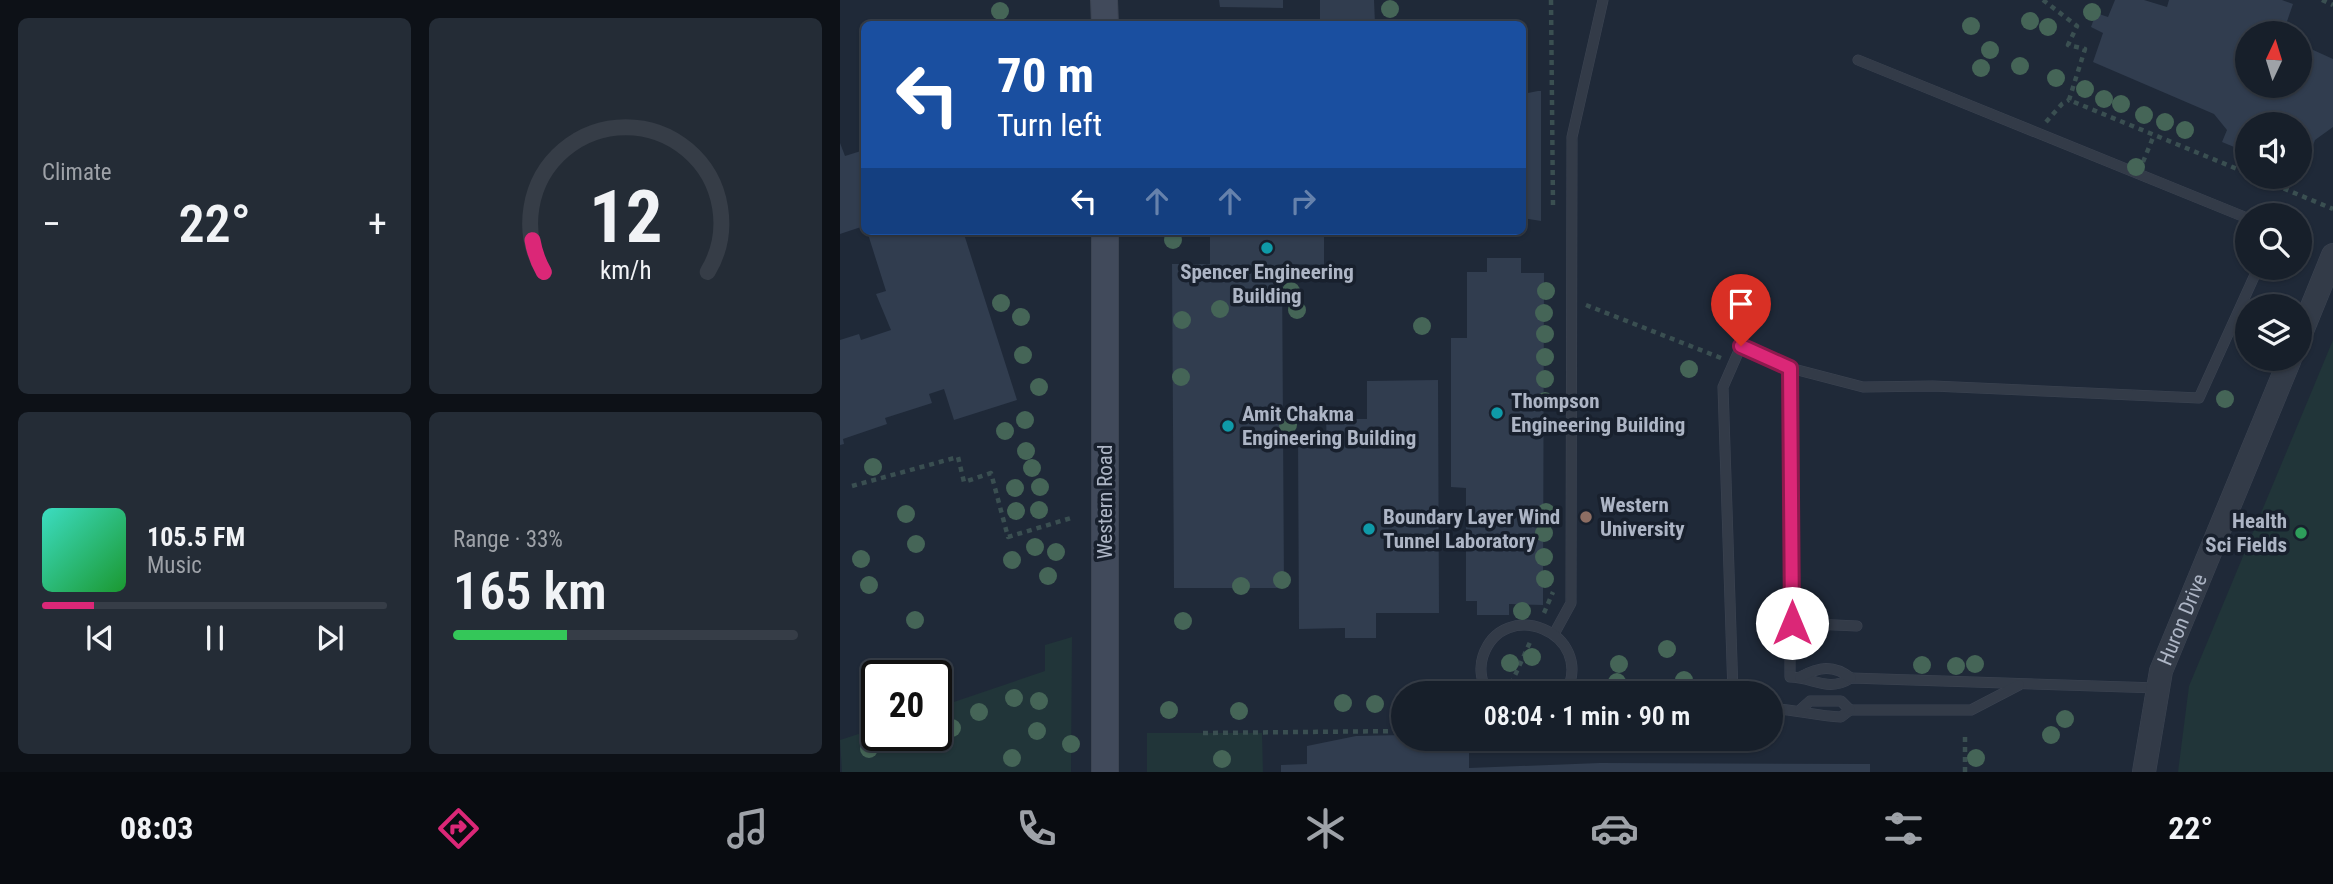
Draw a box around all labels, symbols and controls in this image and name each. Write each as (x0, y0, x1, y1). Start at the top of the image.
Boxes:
north arrow (2235, 21, 2312, 98)
map controls (2235, 21, 2312, 371)
text: 70 m (997, 47, 1094, 104)
icon: left (882, 49, 973, 140)
text: Turn left (997, 106, 1102, 144)
button: sound (2235, 112, 2312, 189)
text: Climate (42, 159, 112, 186)
text: 12 (589, 174, 662, 260)
icon: left (1065, 182, 1103, 220)
icon: ahead (1138, 182, 1176, 220)
icon: ahead (1211, 182, 1249, 220)
icon: right (1284, 182, 1322, 220)
text: 22° (178, 194, 251, 255)
text: − (42, 202, 61, 246)
text: + (368, 202, 387, 246)
button: search (2235, 203, 2312, 280)
marker: Spencer Engineering Building (1259, 240, 1275, 256)
text: km/h (600, 256, 651, 285)
place label: Spencer Engineering Building (1180, 260, 1354, 308)
pin (1711, 274, 1771, 346)
icon: arrive (1722, 285, 1760, 323)
button: layers (2235, 294, 2312, 371)
place label: Thompson Engineering Building (1511, 389, 1685, 437)
place label: Amit Chakma Engineering Building (1242, 402, 1416, 450)
marker: Thompson Engineering Building (1489, 405, 1505, 421)
marker: Amit Chakma Engineering Building (1220, 418, 1236, 434)
street label: Western Road (1093, 445, 1117, 559)
place label: Western University (1600, 493, 1685, 541)
place label: Boundary Layer Wind Tunnel Laboratory (1383, 505, 1560, 553)
marker: Western University (1578, 509, 1594, 525)
place label: Health Sci Fields (2205, 509, 2287, 557)
marker: Boundary Layer Wind Tunnel Laboratory (1361, 521, 1377, 537)
text: 105.5 FM (147, 522, 245, 552)
marker: Health Sci Fields (2293, 525, 2309, 541)
text: Range · 33% (453, 526, 563, 553)
text: Music (147, 552, 202, 579)
text: 165 km (453, 561, 607, 622)
street label: Huron Drive (2153, 570, 2212, 669)
position arrow (1755, 586, 1829, 660)
icon: previous (81, 619, 119, 657)
icon: pause (196, 619, 234, 657)
icon: next (311, 619, 349, 657)
speed limit sign: 20 (861, 660, 952, 751)
text: 08:04 · 1 min · 90 m (1484, 701, 1690, 731)
icon: directions (434, 804, 483, 853)
icon: music (723, 804, 772, 853)
icon: phone (1012, 804, 1061, 853)
icon: climate (1301, 804, 1350, 853)
icon: car (1590, 804, 1639, 853)
icon: filters (1879, 804, 1928, 853)
text: 08:03 (120, 809, 193, 847)
text: 22° (2168, 809, 2213, 847)

